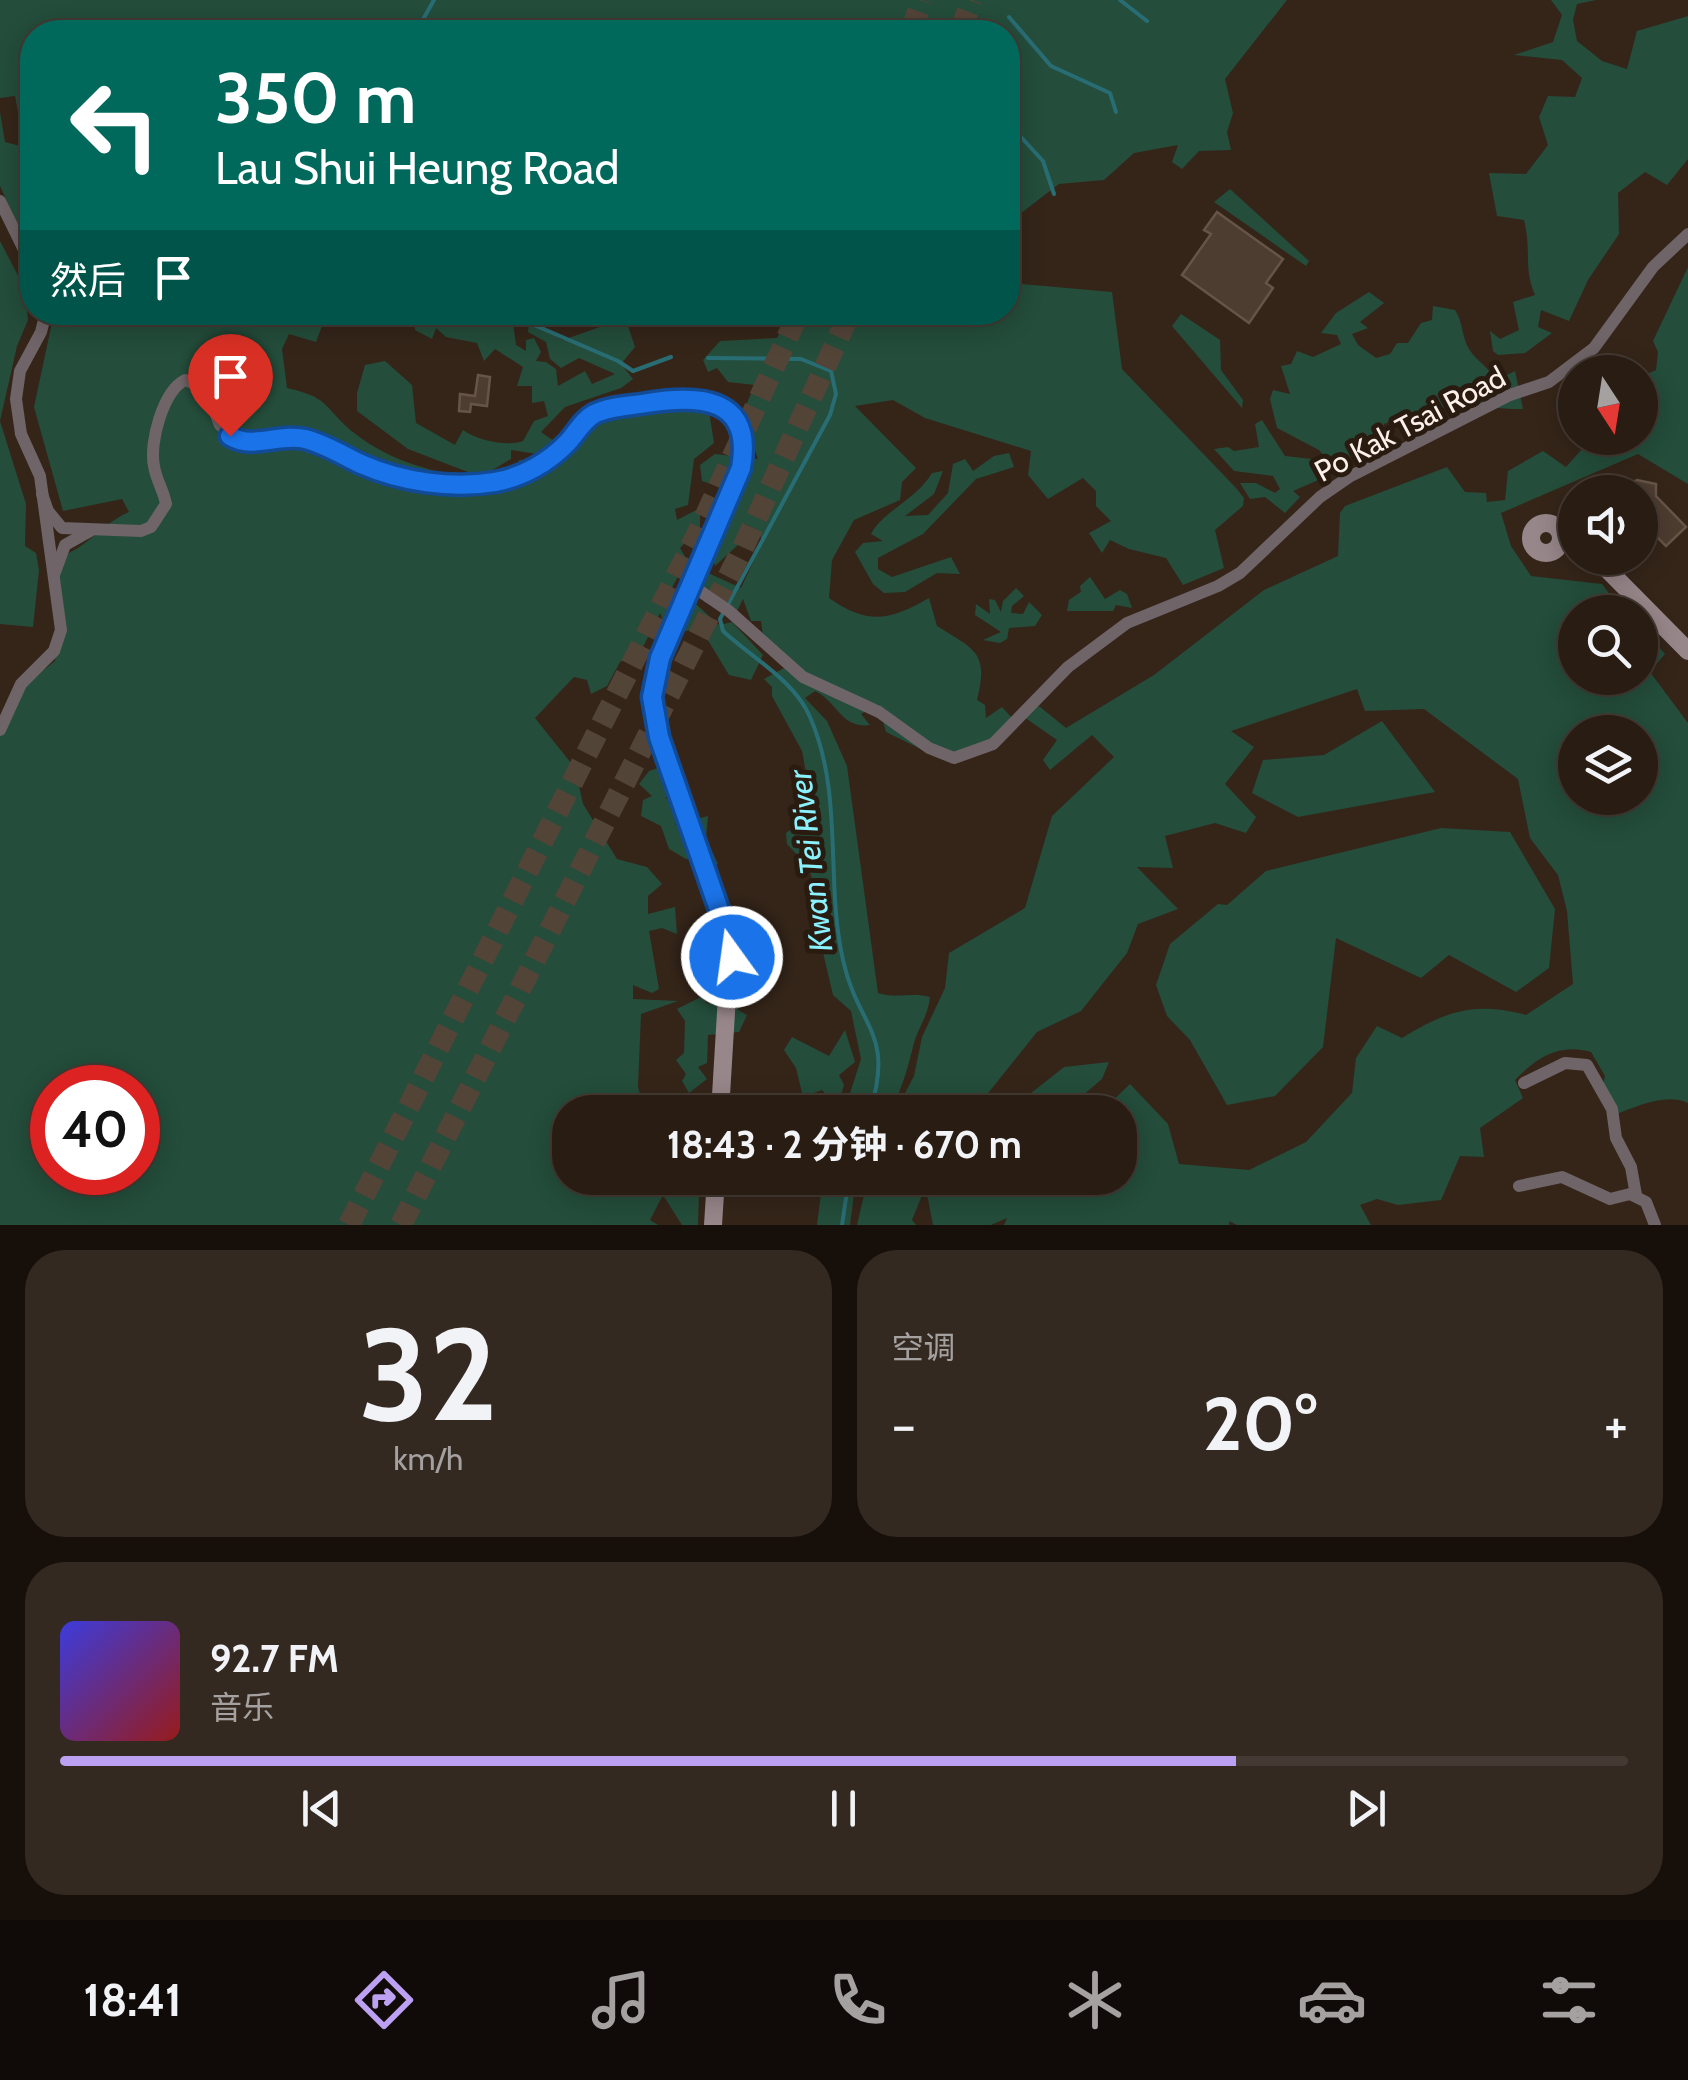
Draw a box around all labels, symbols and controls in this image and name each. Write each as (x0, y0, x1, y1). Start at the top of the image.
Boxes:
text: 350 m (215, 55, 416, 141)
icon: left (50, 60, 180, 190)
text: Lau Shui Heung Road (215, 141, 620, 195)
icon: arrive (146, 250, 201, 305)
text: 然后 (50, 257, 126, 304)
pin (188, 334, 273, 437)
icon: arrive (203, 349, 258, 404)
north arrow (1558, 355, 1658, 455)
map controls (1558, 355, 1658, 815)
street label: Po Kak Tsai Road (1308, 358, 1512, 490)
button: sound (1558, 475, 1658, 575)
button: search (1558, 595, 1658, 695)
button: layers (1558, 715, 1658, 815)
water label: Kwan Tei River (779, 767, 841, 954)
position arrow (680, 905, 784, 1009)
speed limit sign: 40 (30, 1065, 160, 1195)
text: 18:43 · 2 分钟 · 670 m (667, 1121, 1022, 1168)
text: 32 (359, 1295, 498, 1453)
text: 空调 (892, 1328, 956, 1367)
text: 20° (1203, 1378, 1317, 1469)
text: − (892, 1391, 916, 1458)
text: + (1604, 1391, 1628, 1458)
text: km/h (393, 1439, 463, 1478)
text: 92.7 FM (210, 1635, 339, 1682)
text: 音乐 (210, 1688, 274, 1727)
icon: previous (294, 1781, 349, 1836)
icon: pause (816, 1781, 871, 1836)
icon: next (1339, 1781, 1394, 1836)
icon: directions (349, 1965, 419, 2035)
icon: music (586, 1965, 656, 2035)
icon: phone (823, 1965, 893, 2035)
icon: climate (1060, 1965, 1130, 2035)
icon: car (1297, 1965, 1367, 2035)
icon: filters (1534, 1965, 1604, 2035)
text: 18:41 (84, 1973, 182, 2027)

